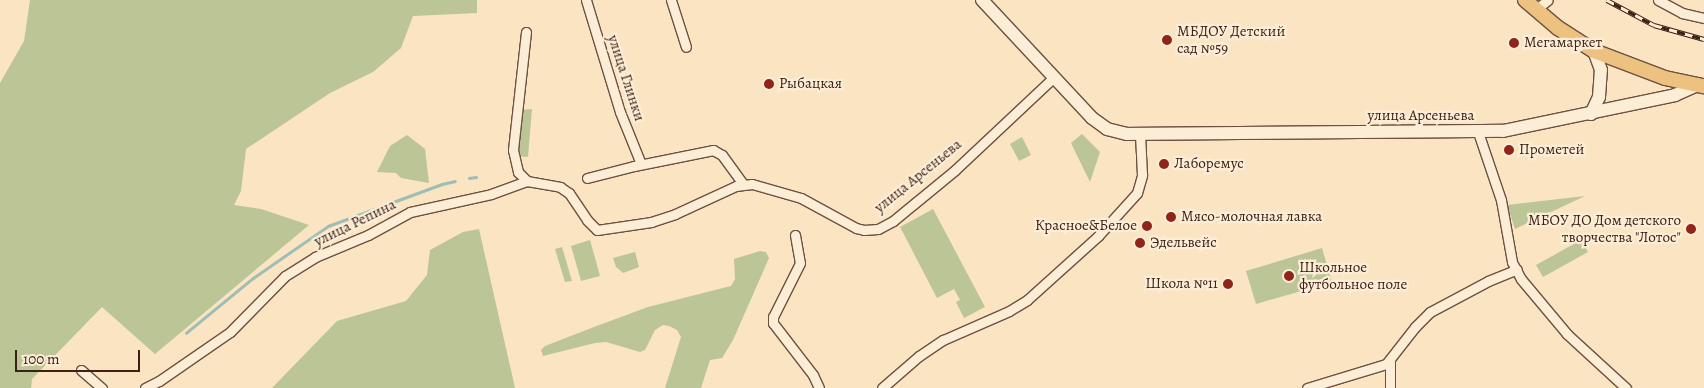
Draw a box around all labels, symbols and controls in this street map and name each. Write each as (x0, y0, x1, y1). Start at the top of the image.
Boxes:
place label: МБДОУ Детский сад №59 (1177, 22, 1285, 57)
street label: улица Глинки (604, 33, 648, 123)
marker: МБДОУ Детский сад №59 (1161, 34, 1173, 46)
place label: Мегамаркет (1524, 34, 1602, 52)
marker: Мегамаркет (1508, 37, 1520, 49)
place label: Рыбацкая (779, 75, 842, 93)
marker: Рыбацкая (763, 78, 775, 90)
street label: улица Арсеньева (1368, 107, 1474, 125)
street label: улица Арсеньева (871, 135, 965, 217)
place label: Прометей (1519, 141, 1584, 159)
marker: Прометей (1503, 144, 1515, 156)
place label: Лаборемус (1174, 155, 1244, 173)
marker: Лаборемус (1158, 158, 1170, 170)
street label: улица Репина (311, 195, 399, 251)
place label: Мясо-молочная лавка (1181, 208, 1322, 226)
marker: Мясо-молочная лавка (1165, 211, 1177, 223)
place label: МБОУ ДО Дом детского творчества "Лотос" (1528, 211, 1681, 246)
place label: Красное&Белое (1035, 217, 1137, 235)
marker: Красное&Белое (1141, 220, 1153, 232)
marker: МБОУ ДО Дом детского творчества "Лотос" (1685, 223, 1697, 235)
place label: Эдельвейс (1150, 234, 1217, 252)
marker: Эдельвейс (1134, 237, 1146, 249)
place label: Школьное футбольное поле (1299, 258, 1407, 293)
marker: Школьное футбольное поле (1283, 270, 1295, 282)
place label: Школа №11 (1145, 275, 1218, 293)
marker: Школа №11 (1222, 278, 1234, 290)
scale bar (18, 340, 142, 372)
text: 100 m (23, 349, 60, 369)

